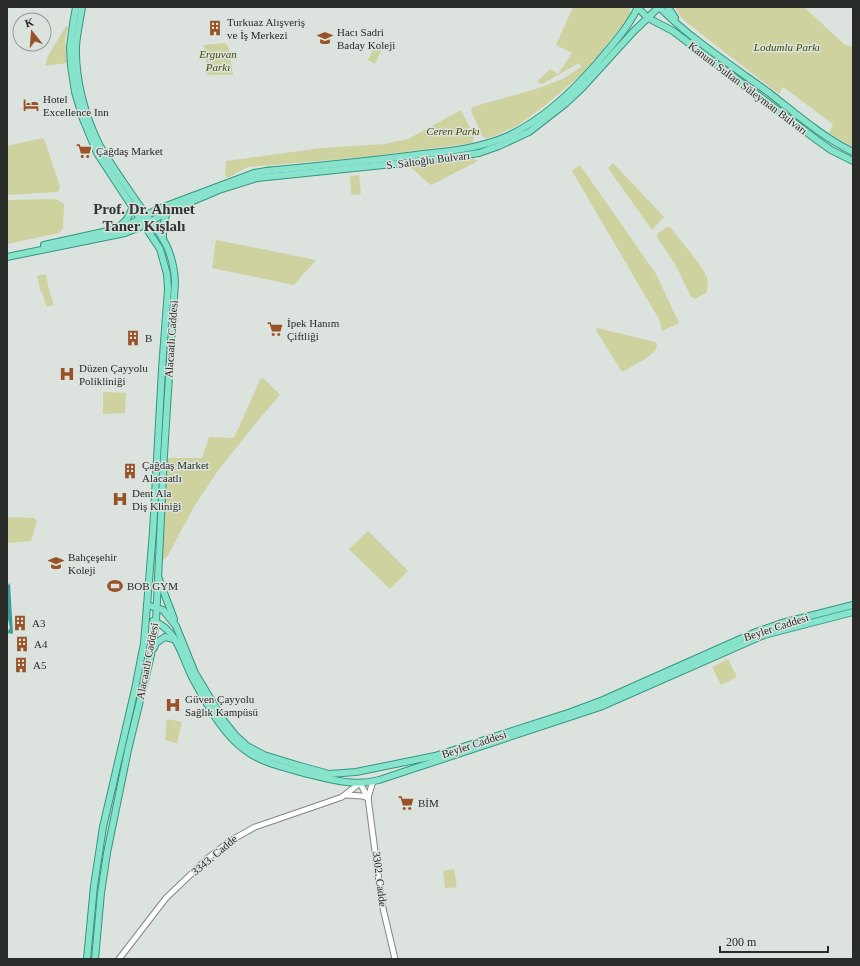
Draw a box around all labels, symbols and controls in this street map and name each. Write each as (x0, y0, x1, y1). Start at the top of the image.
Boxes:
north arrow (12, 12, 52, 52)
text: K (23, 15, 35, 29)
place label: Turkuaz Alışveriş ve İş Merkezi (227, 16, 305, 41)
building icon: Turkuaz Alışveriş ve İş Merkezi (206, 19, 224, 37)
place label: Hacı Sadri Baday Koleji (337, 26, 395, 51)
school or university icon: Hacı Sadri Baday Koleji (316, 29, 334, 47)
street label: Kanuni Sultan Süleyman Bulvarı (686, 39, 810, 137)
park label: Lodumlu Parkı (753, 41, 820, 53)
park label: Erguvan Parkı (198, 48, 237, 73)
place label: Hotel Excellence Inn (43, 93, 109, 118)
hotel icon: Hotel Excellence Inn (22, 96, 40, 114)
park label: Ceren Parkı (426, 125, 480, 137)
supermarket icon: Çağdaş Market (75, 142, 93, 160)
place label: Çağdaş Market (96, 145, 163, 157)
street label: S. Saltoğlu Bulvarı (386, 149, 470, 171)
district label: Prof. Dr. Ahmet Taner Kışlalı (93, 201, 195, 234)
street label: Alacaatlı Caddesi (162, 300, 180, 378)
place label: İpek Hanım Çiftliği (287, 317, 340, 342)
supermarket icon: İpek Hanım Çiftliği (266, 320, 284, 338)
building icon: B (124, 329, 142, 347)
place label: B (145, 332, 152, 344)
place label: Düzen Çayyolu Polikliniği (79, 362, 148, 387)
hospital icon: Düzen Çayyolu Polikliniği (58, 365, 76, 383)
place label: Çağdaş Market Alacaatlı (142, 459, 209, 484)
building icon: Çağdaş Market Alacaatlı (121, 462, 139, 480)
place label: Dent Ala Diş Kliniği (132, 487, 181, 512)
hospital icon: Dent Ala Diş Kliniği (111, 490, 129, 508)
place label: Bahçeşehir Koleji (68, 551, 117, 576)
school or university icon: Bahçeşehir Koleji (47, 554, 65, 572)
sports icon: BOB GYM (106, 577, 124, 595)
place label: BOB GYM (127, 580, 178, 592)
street label: Beyler Caddesi (742, 611, 810, 643)
building icon: A3 (11, 614, 29, 632)
place label: A3 (32, 617, 46, 629)
street label: Alacaatlı Caddesi (134, 622, 160, 700)
building icon: A4 (13, 635, 31, 653)
place label: A4 (34, 638, 48, 650)
building icon: A5 (12, 656, 30, 674)
place label: A5 (33, 659, 47, 671)
place label: Güven Çayyolu Sağlık Kampüsü (185, 693, 259, 718)
hospital icon: Güven Çayyolu Sağlık Kampüsü (164, 696, 182, 714)
street label: Beyler Caddesi (440, 728, 508, 760)
supermarket icon: BİM (397, 794, 415, 812)
place label: BİM (418, 797, 439, 809)
street label: 3343. Cadde (189, 832, 239, 877)
street label: 3302. Cadde (371, 851, 389, 907)
scale bar (720, 928, 828, 954)
text: 200 m (726, 935, 757, 949)

